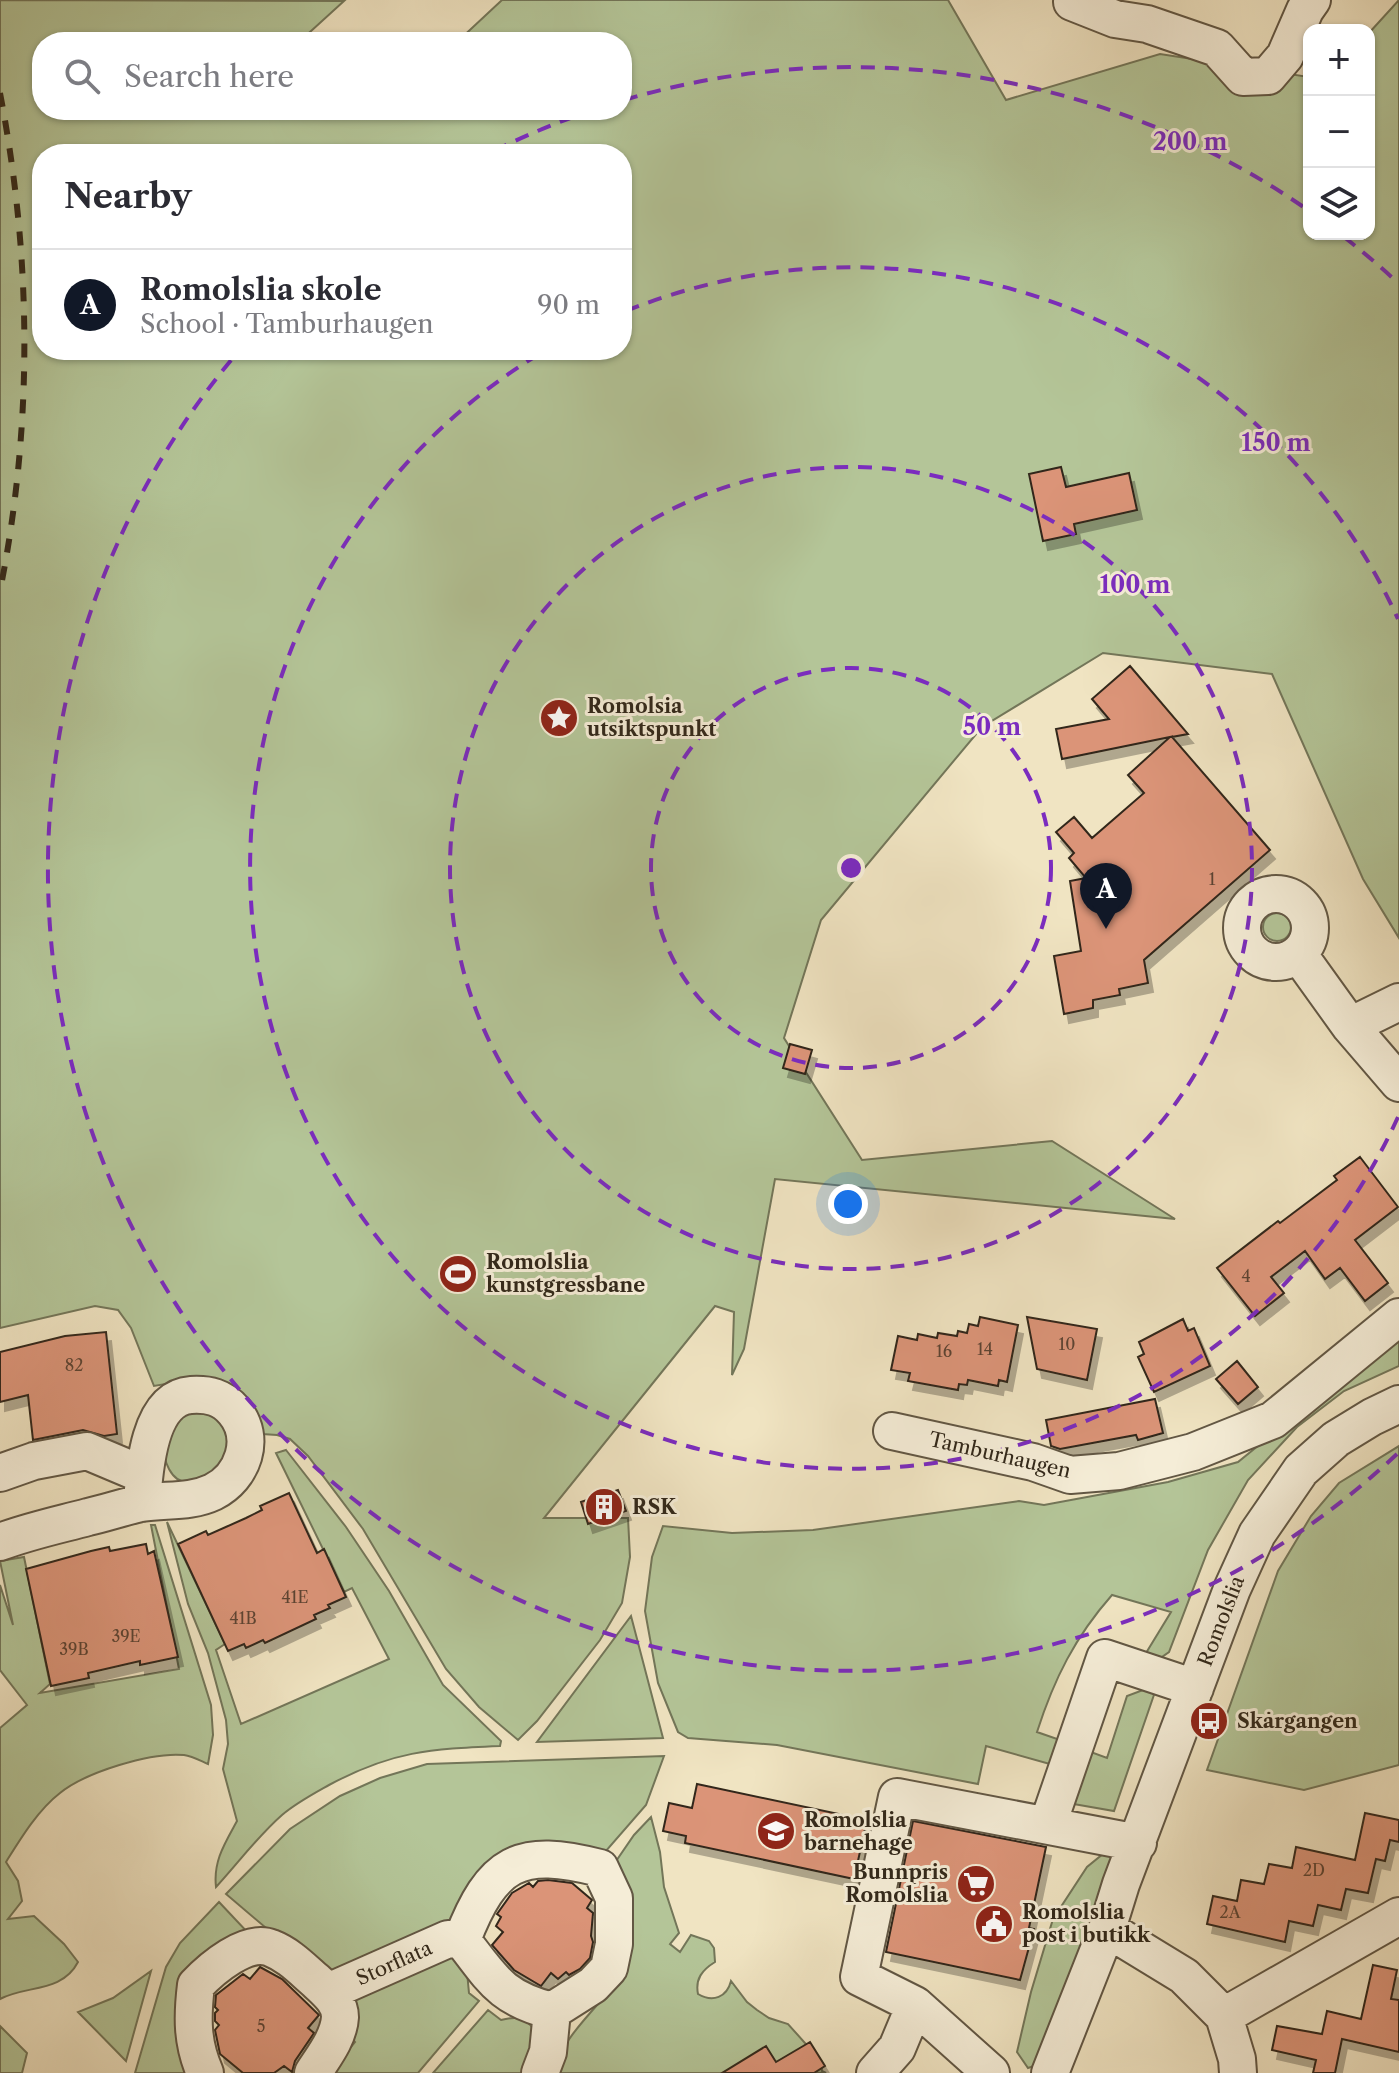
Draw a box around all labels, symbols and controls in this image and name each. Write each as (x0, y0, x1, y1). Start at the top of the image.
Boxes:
map controls (1303, 24, 1375, 240)
button: + (1303, 24, 1375, 96)
search box (32, 32, 632, 120)
icon: search (60, 54, 104, 98)
text: Search here (124, 58, 294, 95)
button: − (1303, 96, 1375, 168)
text: 200 m (1153, 127, 1227, 156)
button: layers (1303, 168, 1375, 240)
text: Nearby (64, 175, 192, 217)
text: Romolslia skole (140, 271, 382, 308)
text: A (80, 289, 100, 321)
text: 90 m (537, 289, 600, 321)
text: School · Tamburhaugen (140, 308, 434, 340)
text: 150 m (1241, 428, 1311, 457)
text: 100 m (1099, 570, 1171, 599)
place label: Romolsia utsiktspunkt (587, 694, 716, 741)
place icon: Romolsia utsiktspunkt (538, 697, 580, 739)
text: 50 m (963, 712, 1021, 741)
centre of rings (837, 854, 865, 882)
pin: A (1080, 863, 1132, 929)
house number: 1 (1209, 869, 1216, 889)
your location (828, 1184, 868, 1224)
place label: Romolslia kunstgressbane (486, 1250, 645, 1297)
sports icon: Romolslia kunstgressbane (437, 1253, 479, 1295)
house number: 4 (1241, 1266, 1251, 1286)
house number: 10 (1059, 1334, 1075, 1354)
house number: 14 (977, 1339, 993, 1359)
house number: 16 (936, 1341, 952, 1361)
house number: 82 (65, 1355, 83, 1375)
street label: Tamburhaugen (927, 1427, 1074, 1483)
building icon: RSK (583, 1486, 625, 1528)
place label: RSK (632, 1495, 677, 1519)
street label: Romolslia (1193, 1572, 1249, 1670)
house number: 41E (281, 1587, 309, 1607)
house number: 41B (229, 1608, 257, 1628)
house number: 39E (111, 1626, 141, 1646)
house number: 39B (59, 1639, 89, 1659)
bus stop icon: Skårgangen (1188, 1700, 1230, 1742)
place label: Skårgangen (1237, 1709, 1358, 1733)
place label: Romolslia barnehage (803, 1808, 913, 1855)
school or university icon: Romolslia barnehage (755, 1810, 797, 1852)
place label: Bunnpris Romolslia (845, 1860, 948, 1907)
house number: 2D (1303, 1860, 1325, 1880)
supermarket icon: Bunnpris Romolslia (955, 1863, 997, 1905)
place label: Romolslia post i butikk (1022, 1900, 1151, 1947)
house number: 2A (1219, 1902, 1242, 1922)
public building icon: Romolslia post i butikk (973, 1903, 1015, 1945)
street label: Storflata (352, 1935, 436, 1990)
house number: 5 (257, 2016, 265, 2036)

